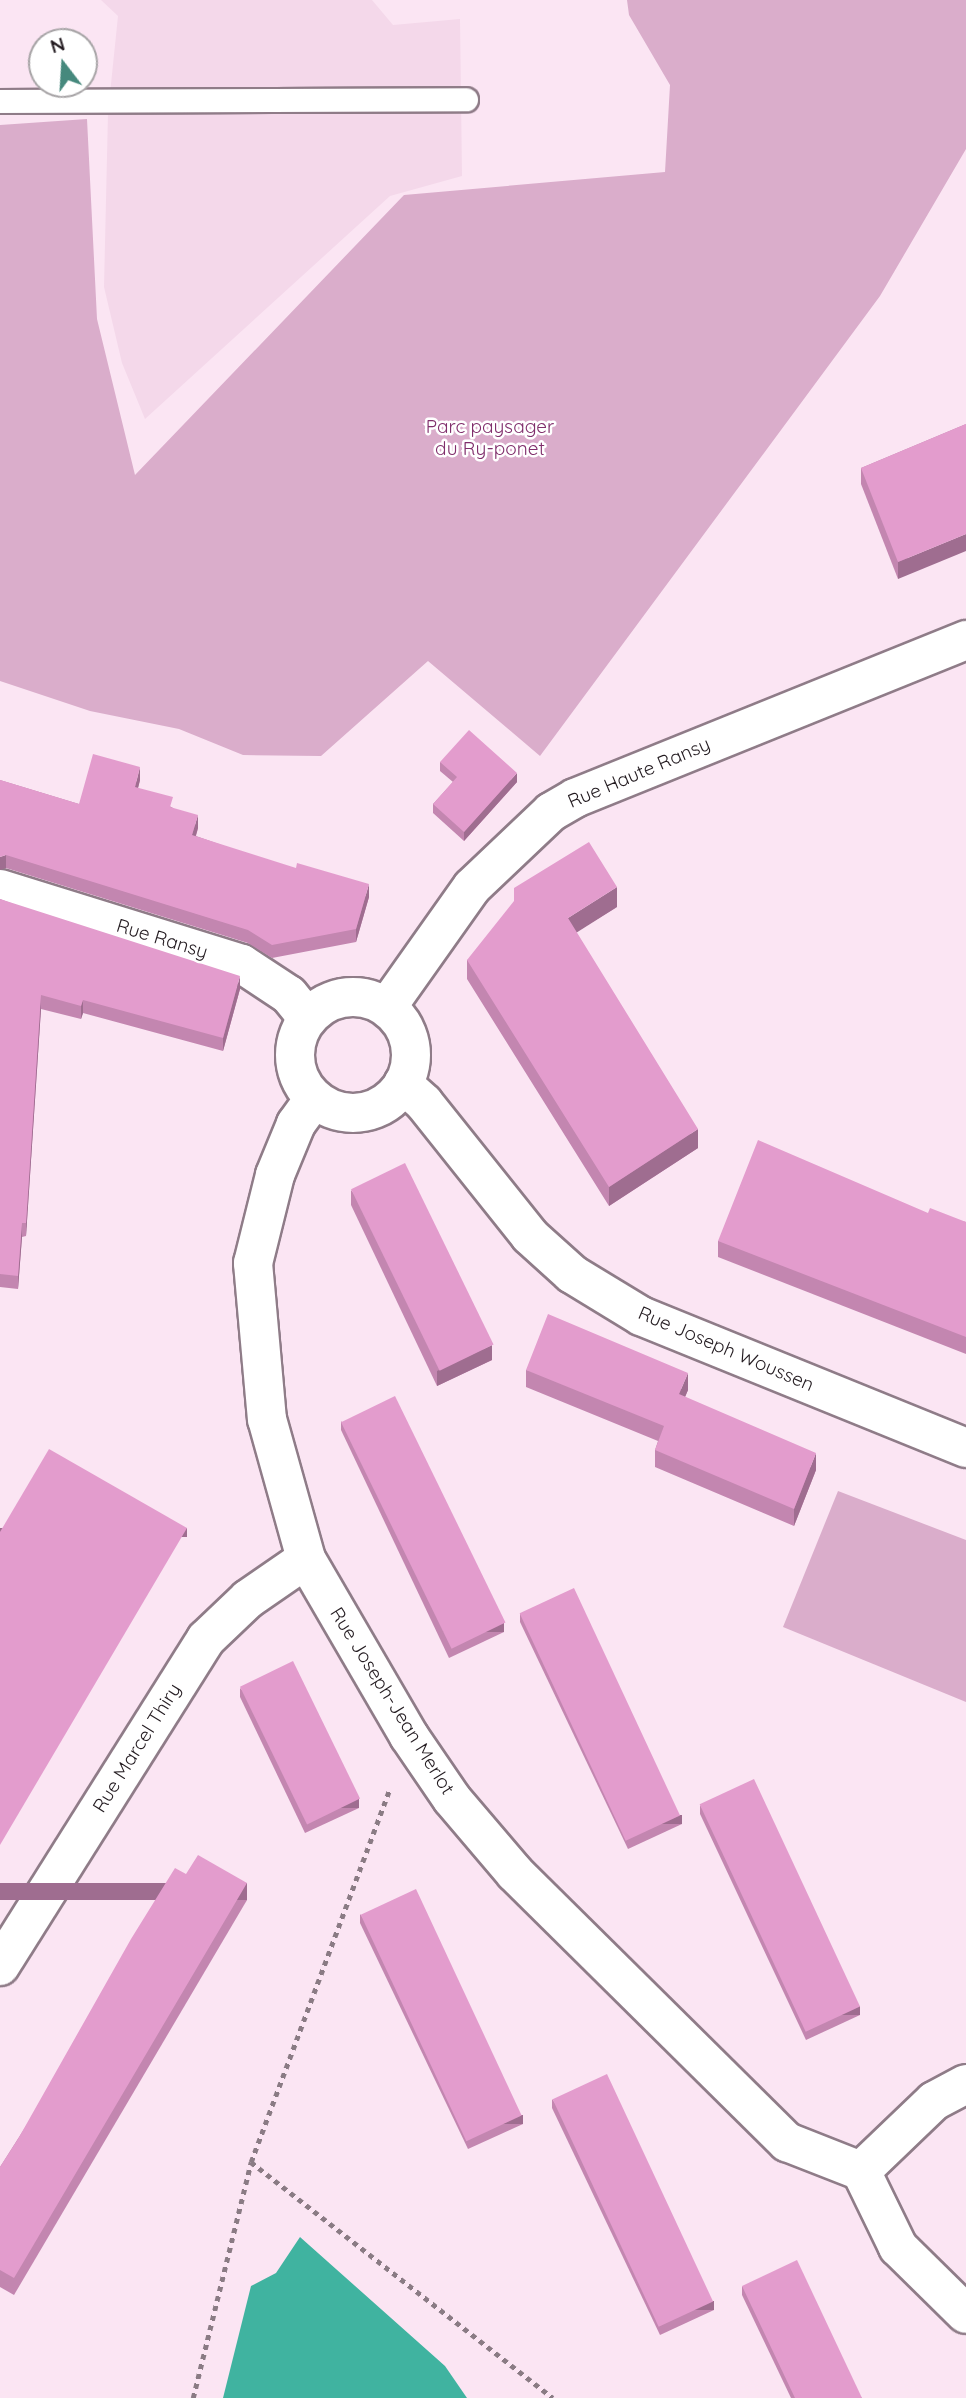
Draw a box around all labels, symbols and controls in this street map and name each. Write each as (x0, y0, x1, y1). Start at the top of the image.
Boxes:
north arrow (28, 28, 98, 98)
text: N (47, 31, 68, 58)
park label: Parc paysager du Ry-ponet (426, 416, 554, 460)
street label: Rue Haute Ransy (564, 733, 714, 813)
street label: Rue Ransy (114, 914, 210, 964)
street label: Rue Joseph Woussen (635, 1302, 817, 1396)
street label: Rue Joseph-Jean Merlot (325, 1603, 459, 1799)
street label: Rue Marcel Thiry (88, 1679, 186, 1817)

